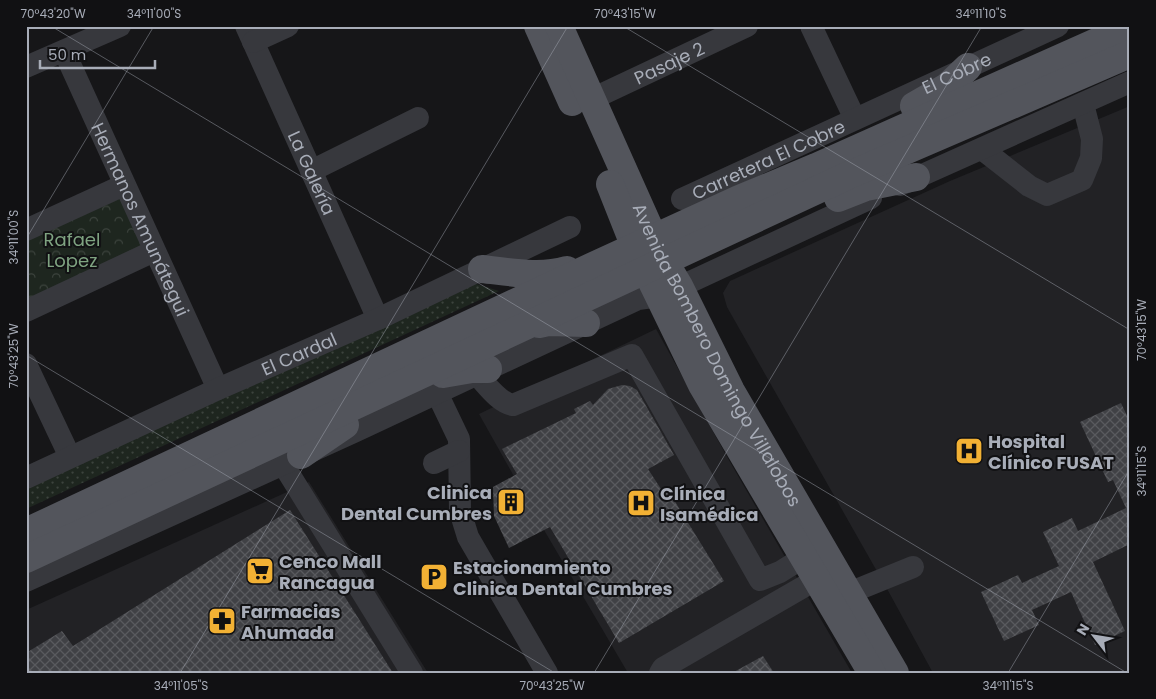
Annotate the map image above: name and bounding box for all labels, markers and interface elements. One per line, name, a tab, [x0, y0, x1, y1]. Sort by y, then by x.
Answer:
text: 70°43'20"W	[20, 5, 86, 22]
text: 34°11'00"S	[127, 5, 181, 22]
text: 70°43'15"W	[594, 5, 656, 22]
text: 34°11'10"S	[955, 5, 1007, 22]
street label: Pasaje 2	[630, 35, 708, 90]
scale bar	[40, 38, 155, 70]
text: 50 m	[48, 44, 86, 65]
street label: El Cobre	[918, 46, 995, 100]
street label: Carretera El Cobre	[688, 113, 849, 205]
street label: Hermanos Amunátegui	[86, 119, 196, 320]
street label: La Galería	[282, 127, 342, 219]
street label: Avenida Bombero Domingo Villalobos	[627, 199, 808, 511]
text: 34°11'00"S	[5, 210, 22, 264]
park label: Rafael Lopez	[44, 227, 100, 273]
text: 70°43'15"W	[1133, 299, 1150, 361]
text: 70°43'25"W	[5, 323, 22, 389]
street label: El Cardal	[257, 326, 341, 381]
place label: Hospital Clínico FUSAT	[988, 429, 1114, 475]
hospital icon: Hospital Clínico FUSAT	[954, 436, 984, 466]
text: 34°11'15"S	[1133, 445, 1150, 497]
place label: Clinica Dental Cumbres	[341, 480, 492, 526]
place label: Clínica Isamédica	[660, 481, 758, 527]
building icon: Clinica Dental Cumbres	[496, 487, 526, 517]
hospital icon: Clínica Isamédica	[626, 488, 656, 518]
place label: Cenco Mall Rancagua	[279, 549, 381, 595]
place label: Estacionamiento Clinica Dental Cumbres	[453, 555, 673, 601]
supermarket icon: Cenco Mall Rancagua	[245, 556, 275, 586]
parking icon: Estacionamiento Clinica Dental Cumbres	[419, 562, 449, 592]
place label: Farmacias Ahumada	[241, 599, 341, 645]
pharmacy icon: Farmacias Ahumada	[207, 606, 237, 636]
north arrow	[1068, 612, 1118, 662]
text: N	[1072, 620, 1094, 639]
text: 34°11'05"S	[154, 677, 208, 694]
text: 70°43'25"W	[519, 677, 585, 694]
text: 34°11'15"S	[982, 677, 1034, 694]

